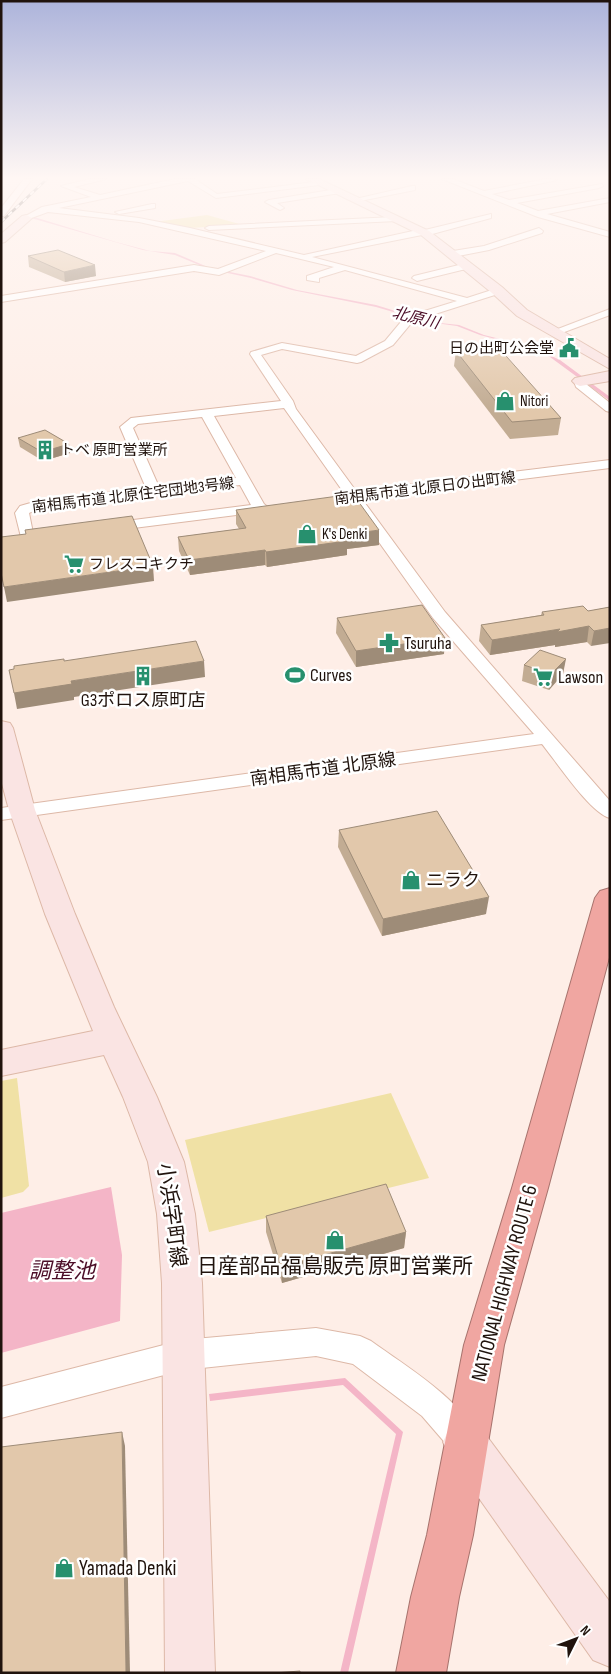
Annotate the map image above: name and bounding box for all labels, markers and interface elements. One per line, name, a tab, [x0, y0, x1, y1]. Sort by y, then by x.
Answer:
water label: 北原川	[390, 303, 443, 334]
public building icon: 日の出町公会堂	[558, 337, 580, 359]
place label: 日の出町公会堂	[449, 339, 554, 358]
shop icon: Nitori	[494, 390, 516, 412]
place label: Nitori	[520, 392, 548, 411]
building icon: トベ 原町営業所	[34, 439, 56, 461]
place label: トベ 原町営業所	[60, 441, 167, 460]
street label: 南相馬市道 北原日の出町線	[333, 468, 517, 509]
street label: 南相馬市道 北原住宅団地3号線	[31, 474, 235, 517]
shop icon: K's Denki	[296, 523, 318, 545]
place label: K's Denki	[322, 525, 368, 544]
supermarket icon: フレスコキクチ	[63, 553, 85, 575]
place label: フレスコキクチ	[89, 555, 194, 574]
pharmacy icon: Tsuruha	[378, 632, 400, 654]
place label: Tsuruha	[404, 633, 452, 654]
sports icon: Curves	[284, 664, 306, 686]
building icon: G3ポロス原町店	[132, 665, 154, 687]
place label: Curves	[310, 665, 352, 686]
supermarket icon: Lawson	[532, 666, 554, 688]
place label: Lawson	[558, 667, 603, 688]
place label: G3ポロス原町店	[81, 690, 205, 711]
street label: 南相馬市道 北原線	[249, 749, 397, 790]
shop icon: ニラク	[400, 869, 422, 891]
place label: ニラク	[426, 870, 480, 891]
street label: 小浜字町線	[152, 1161, 191, 1269]
street label: NATIONAL HIGHWAY ROUTE 6	[466, 1182, 543, 1384]
shop icon: 日産部品福島販売 原町営業所	[324, 1229, 346, 1251]
place label: 日産部品福島販売 原町営業所	[197, 1254, 473, 1279]
water label: 調整池	[29, 1258, 97, 1285]
place label: Yamada Denki	[79, 1556, 176, 1581]
shop icon: Yamada Denki	[53, 1557, 75, 1579]
north arrow	[551, 1614, 601, 1664]
text: N	[576, 1622, 594, 1639]

